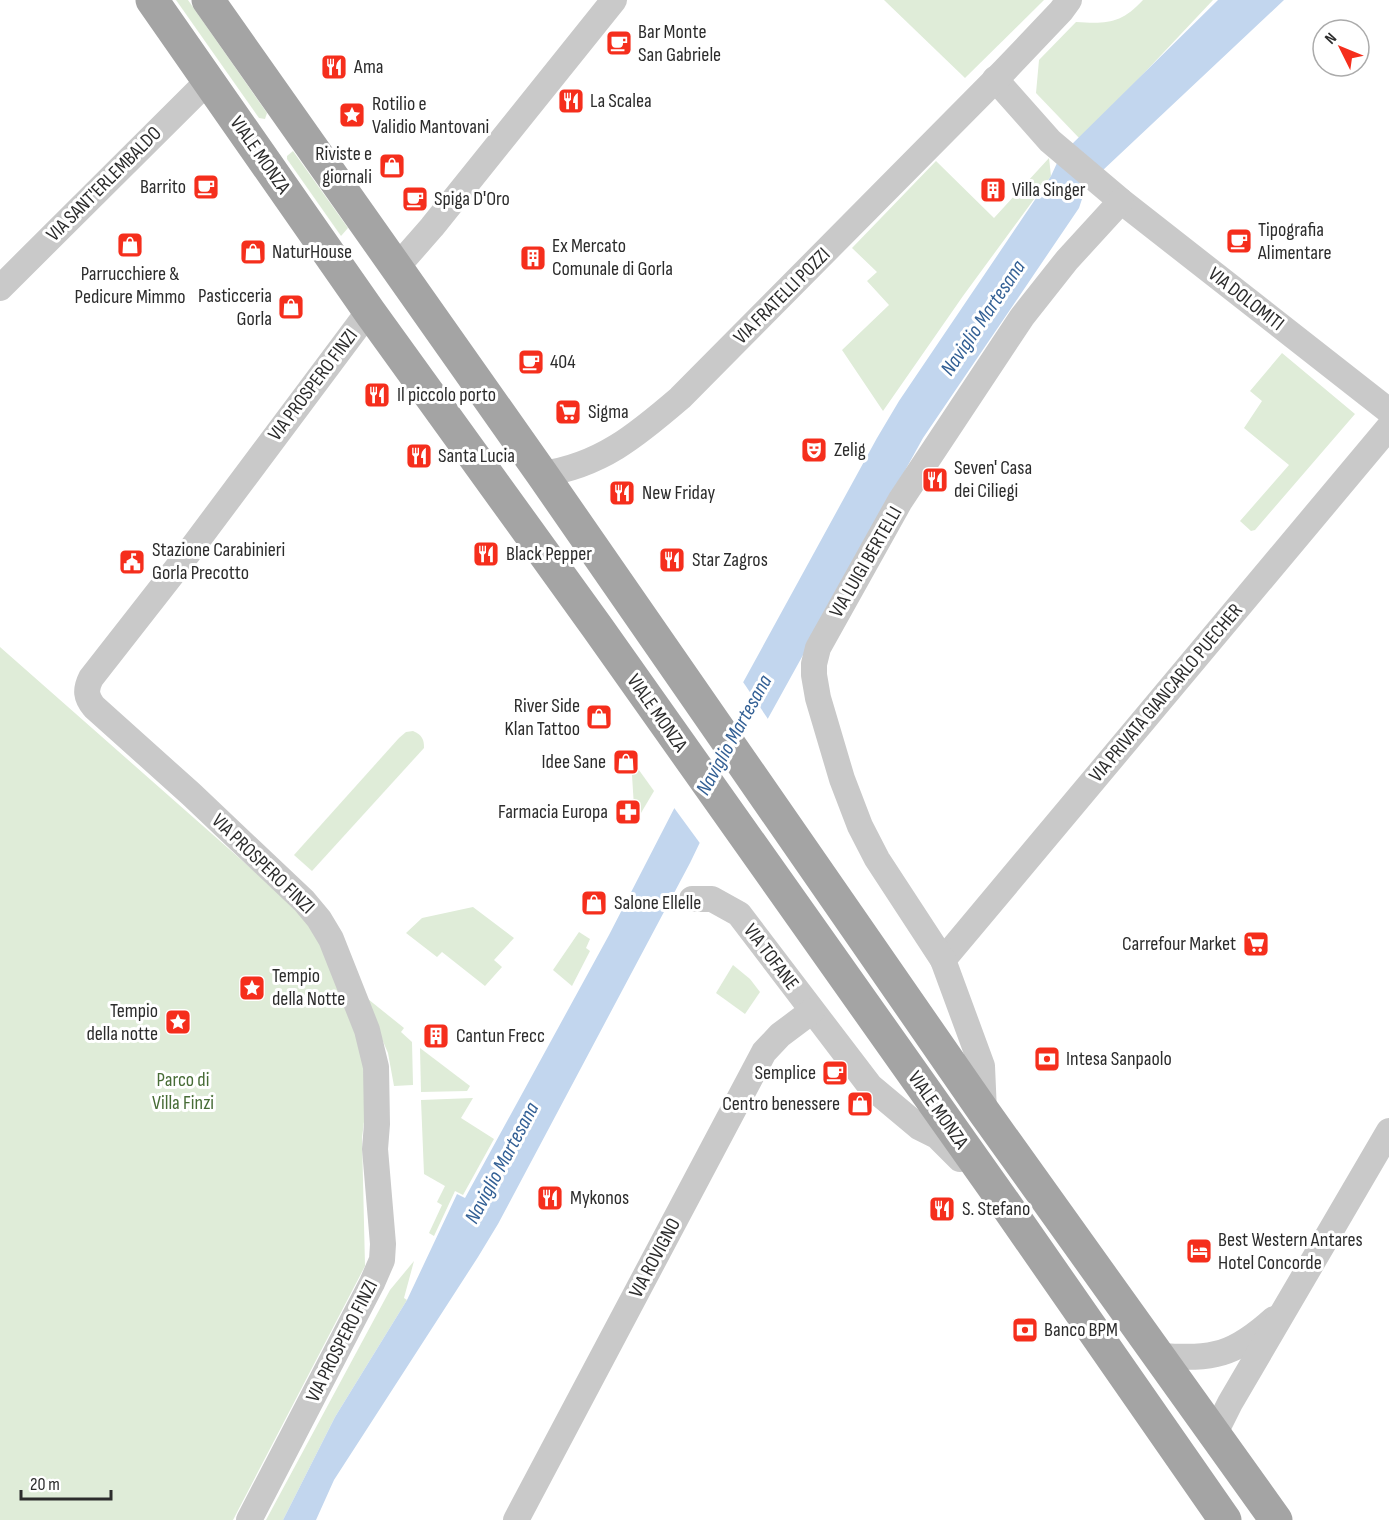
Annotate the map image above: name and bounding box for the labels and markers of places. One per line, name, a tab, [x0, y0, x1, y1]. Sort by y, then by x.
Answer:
place label: Bar Monte San Gabriele	[638, 20, 721, 67]
cafe icon: Bar Monte San Gabriele	[604, 28, 634, 58]
restaurant icon: Ama	[319, 52, 349, 82]
place label: Ama	[353, 55, 383, 79]
restaurant icon: La Scalea	[556, 86, 586, 116]
place label: La Scalea	[590, 89, 652, 113]
place label: Rotilio e Validio Mantovani	[372, 92, 489, 139]
place icon: Rotilio e Validio Mantovani	[337, 100, 367, 130]
place label: Riviste e giornali	[315, 142, 372, 189]
shop icon: Riviste e giornali	[377, 151, 407, 181]
cafe icon: Barrito	[191, 172, 221, 202]
place label: Barrito	[140, 175, 186, 199]
building icon: Villa Singer	[978, 175, 1008, 205]
place label: Villa Singer	[1012, 178, 1086, 202]
cafe icon: Spiga D'Oro	[400, 184, 430, 214]
place label: Spiga D'Oro	[434, 187, 510, 211]
place label: Tipografia Alimentare	[1257, 218, 1331, 265]
cafe icon: Tipografia Alimentare	[1224, 226, 1254, 256]
shop icon: Parrucchiere & Pedicure Mimmo	[115, 230, 145, 260]
place label: Ex Mercato Comunale di Gorla	[552, 234, 673, 281]
shop icon: NaturHouse	[238, 237, 268, 267]
place label: NaturHouse	[272, 240, 352, 264]
building icon: Ex Mercato Comunale di Gorla	[518, 243, 548, 273]
place label: Parrucchiere & Pedicure Mimmo	[74, 262, 186, 309]
place label: Pasticceria Gorla	[198, 284, 272, 331]
shop icon: Pasticceria Gorla	[276, 292, 306, 322]
cafe icon: 404	[516, 347, 546, 377]
place label: 404	[550, 350, 576, 374]
restaurant icon: Il piccolo porto	[362, 380, 392, 410]
place label: Il piccolo porto	[397, 383, 496, 407]
supermarket icon: Sigma	[553, 397, 583, 427]
place label: Sigma	[588, 400, 629, 424]
theatre icon: Zelig	[799, 435, 829, 465]
place label: Zelig	[834, 438, 866, 462]
restaurant icon: Santa Lucia	[404, 441, 434, 471]
place label: Santa Lucia	[438, 444, 515, 468]
place label: Seven' Casa dei Ciliegi	[954, 456, 1032, 503]
restaurant icon: Seven' Casa dei Ciliegi	[920, 465, 950, 495]
restaurant icon: New Friday	[607, 478, 637, 508]
place label: New Friday	[642, 481, 715, 505]
place label: Stazione Carabinieri Gorla Precotto	[152, 538, 285, 585]
restaurant icon: Black Pepper	[471, 539, 501, 569]
place label: Black Pepper	[506, 542, 592, 566]
restaurant icon: Star Zagros	[657, 545, 687, 575]
public building icon: Stazione Carabinieri Gorla Precotto	[117, 547, 147, 577]
place label: Star Zagros	[692, 548, 768, 572]
place label: River Side Klan Tattoo	[505, 694, 580, 741]
shop icon: River Side Klan Tattoo	[584, 702, 614, 732]
shop icon: Idee Sane	[611, 747, 641, 777]
place label: Idee Sane	[542, 750, 606, 774]
pharmacy icon: Farmacia Europa	[613, 797, 643, 827]
place label: Farmacia Europa	[498, 800, 608, 824]
shop icon: Salone Ellelle	[579, 888, 609, 918]
place label: Salone Ellelle	[614, 891, 701, 915]
supermarket icon: Carrefour Market	[1241, 929, 1271, 959]
place label: Carrefour Market	[1122, 932, 1236, 956]
place label: Tempio della Notte	[272, 964, 345, 1011]
place icon: Tempio della Notte	[237, 973, 267, 1003]
place label: Tempio della notte	[86, 999, 158, 1046]
place icon: Tempio della notte	[163, 1007, 193, 1037]
building icon: Cantun Frecc	[421, 1021, 451, 1051]
place label: Cantun Frecc	[456, 1024, 545, 1048]
bank icon: Intesa Sanpaolo	[1032, 1044, 1062, 1074]
place label: Intesa Sanpaolo	[1066, 1047, 1172, 1071]
cafe icon: Semplice	[820, 1058, 850, 1088]
place label: Semplice	[754, 1061, 816, 1085]
shop icon: Centro benessere	[845, 1089, 875, 1119]
place label: Centro benessere	[722, 1092, 840, 1116]
restaurant icon: Mykonos	[535, 1183, 565, 1213]
place label: Mykonos	[570, 1186, 629, 1210]
restaurant icon: S. Stefano	[927, 1194, 957, 1224]
place label: S. Stefano	[962, 1197, 1030, 1221]
place label: Best Western Antares Hotel Concorde	[1218, 1228, 1363, 1275]
hotel icon: Best Western Antares Hotel Concorde	[1184, 1236, 1214, 1266]
bank icon: Banco BPM	[1010, 1315, 1040, 1345]
place label: Banco BPM	[1044, 1318, 1118, 1342]

